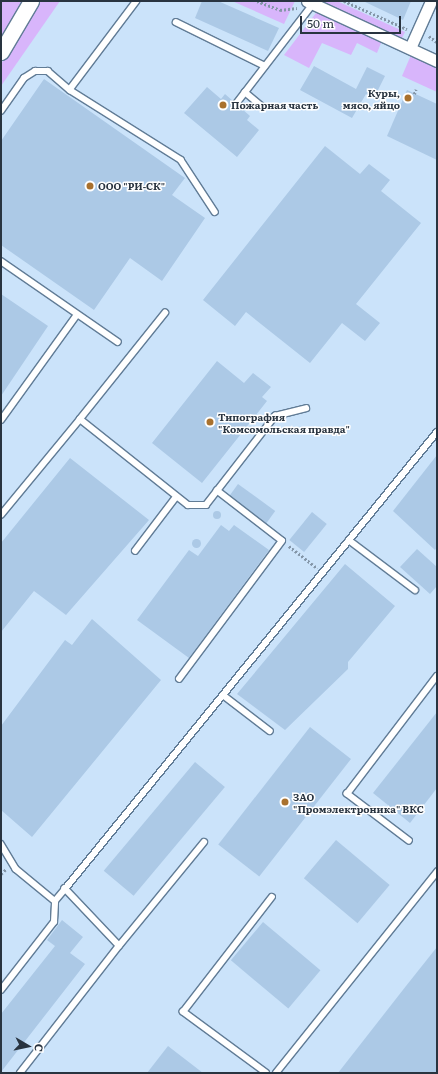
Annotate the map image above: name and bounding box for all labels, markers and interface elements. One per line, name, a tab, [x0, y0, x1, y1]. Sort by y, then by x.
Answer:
scale bar	[302, 8, 403, 34]
text: 50 m	[307, 14, 334, 32]
place label: Куры, мясо, яйцо	[343, 86, 400, 110]
marker: Куры, мясо, яйцо	[403, 93, 413, 103]
place label: Пожарная часть	[231, 99, 318, 111]
marker: Пожарная часть	[218, 100, 228, 110]
place label: ООО "РИ-СК"	[98, 180, 165, 192]
marker: ООО "РИ-СК"	[85, 181, 95, 191]
place label: Типография "Комсомольская правда"	[218, 410, 350, 434]
marker: Типография "Комсомольская правда"	[205, 417, 215, 427]
place label: ЗАО "Промэлектроника" ВКС	[293, 790, 424, 814]
marker: ЗАО "Промэлектроника" ВКС	[280, 797, 290, 807]
north arrow	[8, 1026, 48, 1066]
text: С	[31, 1043, 48, 1053]

